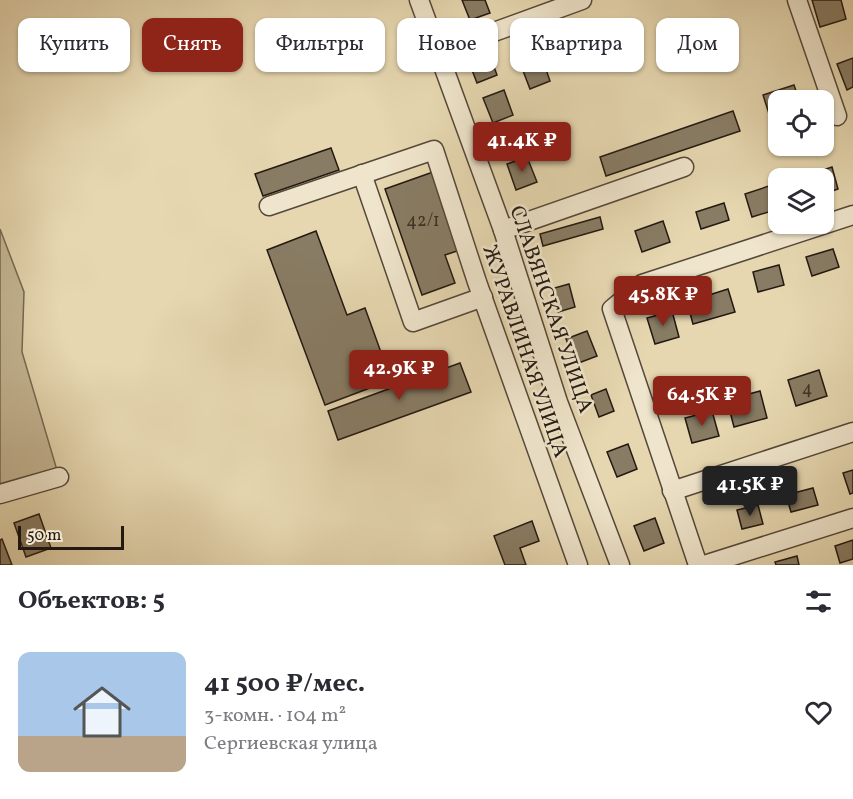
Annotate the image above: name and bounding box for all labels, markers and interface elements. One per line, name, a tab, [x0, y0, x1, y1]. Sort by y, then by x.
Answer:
chip: Купить	[18, 18, 130, 72]
chip: Снять	[142, 18, 243, 72]
chip: Фильтры	[255, 18, 385, 72]
chip: Новое	[397, 18, 498, 72]
chip: Квартира	[510, 18, 644, 72]
chip: Дом	[656, 18, 739, 72]
map controls	[768, 90, 834, 234]
button: locate	[768, 90, 834, 156]
pin: 41.4K ₽	[467, 122, 577, 173]
text: 41.4K ₽	[487, 127, 557, 155]
button: layers	[768, 168, 834, 234]
street label: СЛАВЯНСКАЯ УЛИЦА	[501, 202, 600, 417]
house number: 42/1	[406, 209, 440, 234]
street label: ЖУРАВЛИНАЯ УЛИЦА	[475, 241, 575, 462]
pin: 45.8K ₽	[608, 276, 718, 327]
text: 45.8K ₽	[628, 281, 698, 309]
pin: 42.9K ₽	[344, 350, 454, 401]
text: 42.9K ₽	[363, 355, 435, 383]
pin: 64.5K ₽	[647, 376, 757, 427]
house number: 4	[802, 377, 812, 402]
text: 64.5K ₽	[667, 381, 737, 409]
pin: 41.5K ₽	[695, 466, 805, 517]
text: 41.5K ₽	[716, 471, 784, 499]
scale bar	[18, 523, 124, 550]
text: 50 m	[27, 525, 61, 547]
text: Объектов: 5	[18, 583, 165, 619]
icon: filters	[802, 585, 835, 618]
text: 41 500 ₽/мес.	[204, 666, 365, 702]
icon: home	[66, 676, 138, 748]
icon: heart	[802, 696, 835, 729]
text: 3-комн. · 104 m²	[204, 702, 346, 730]
text: Сергиевская улица	[204, 730, 378, 758]

